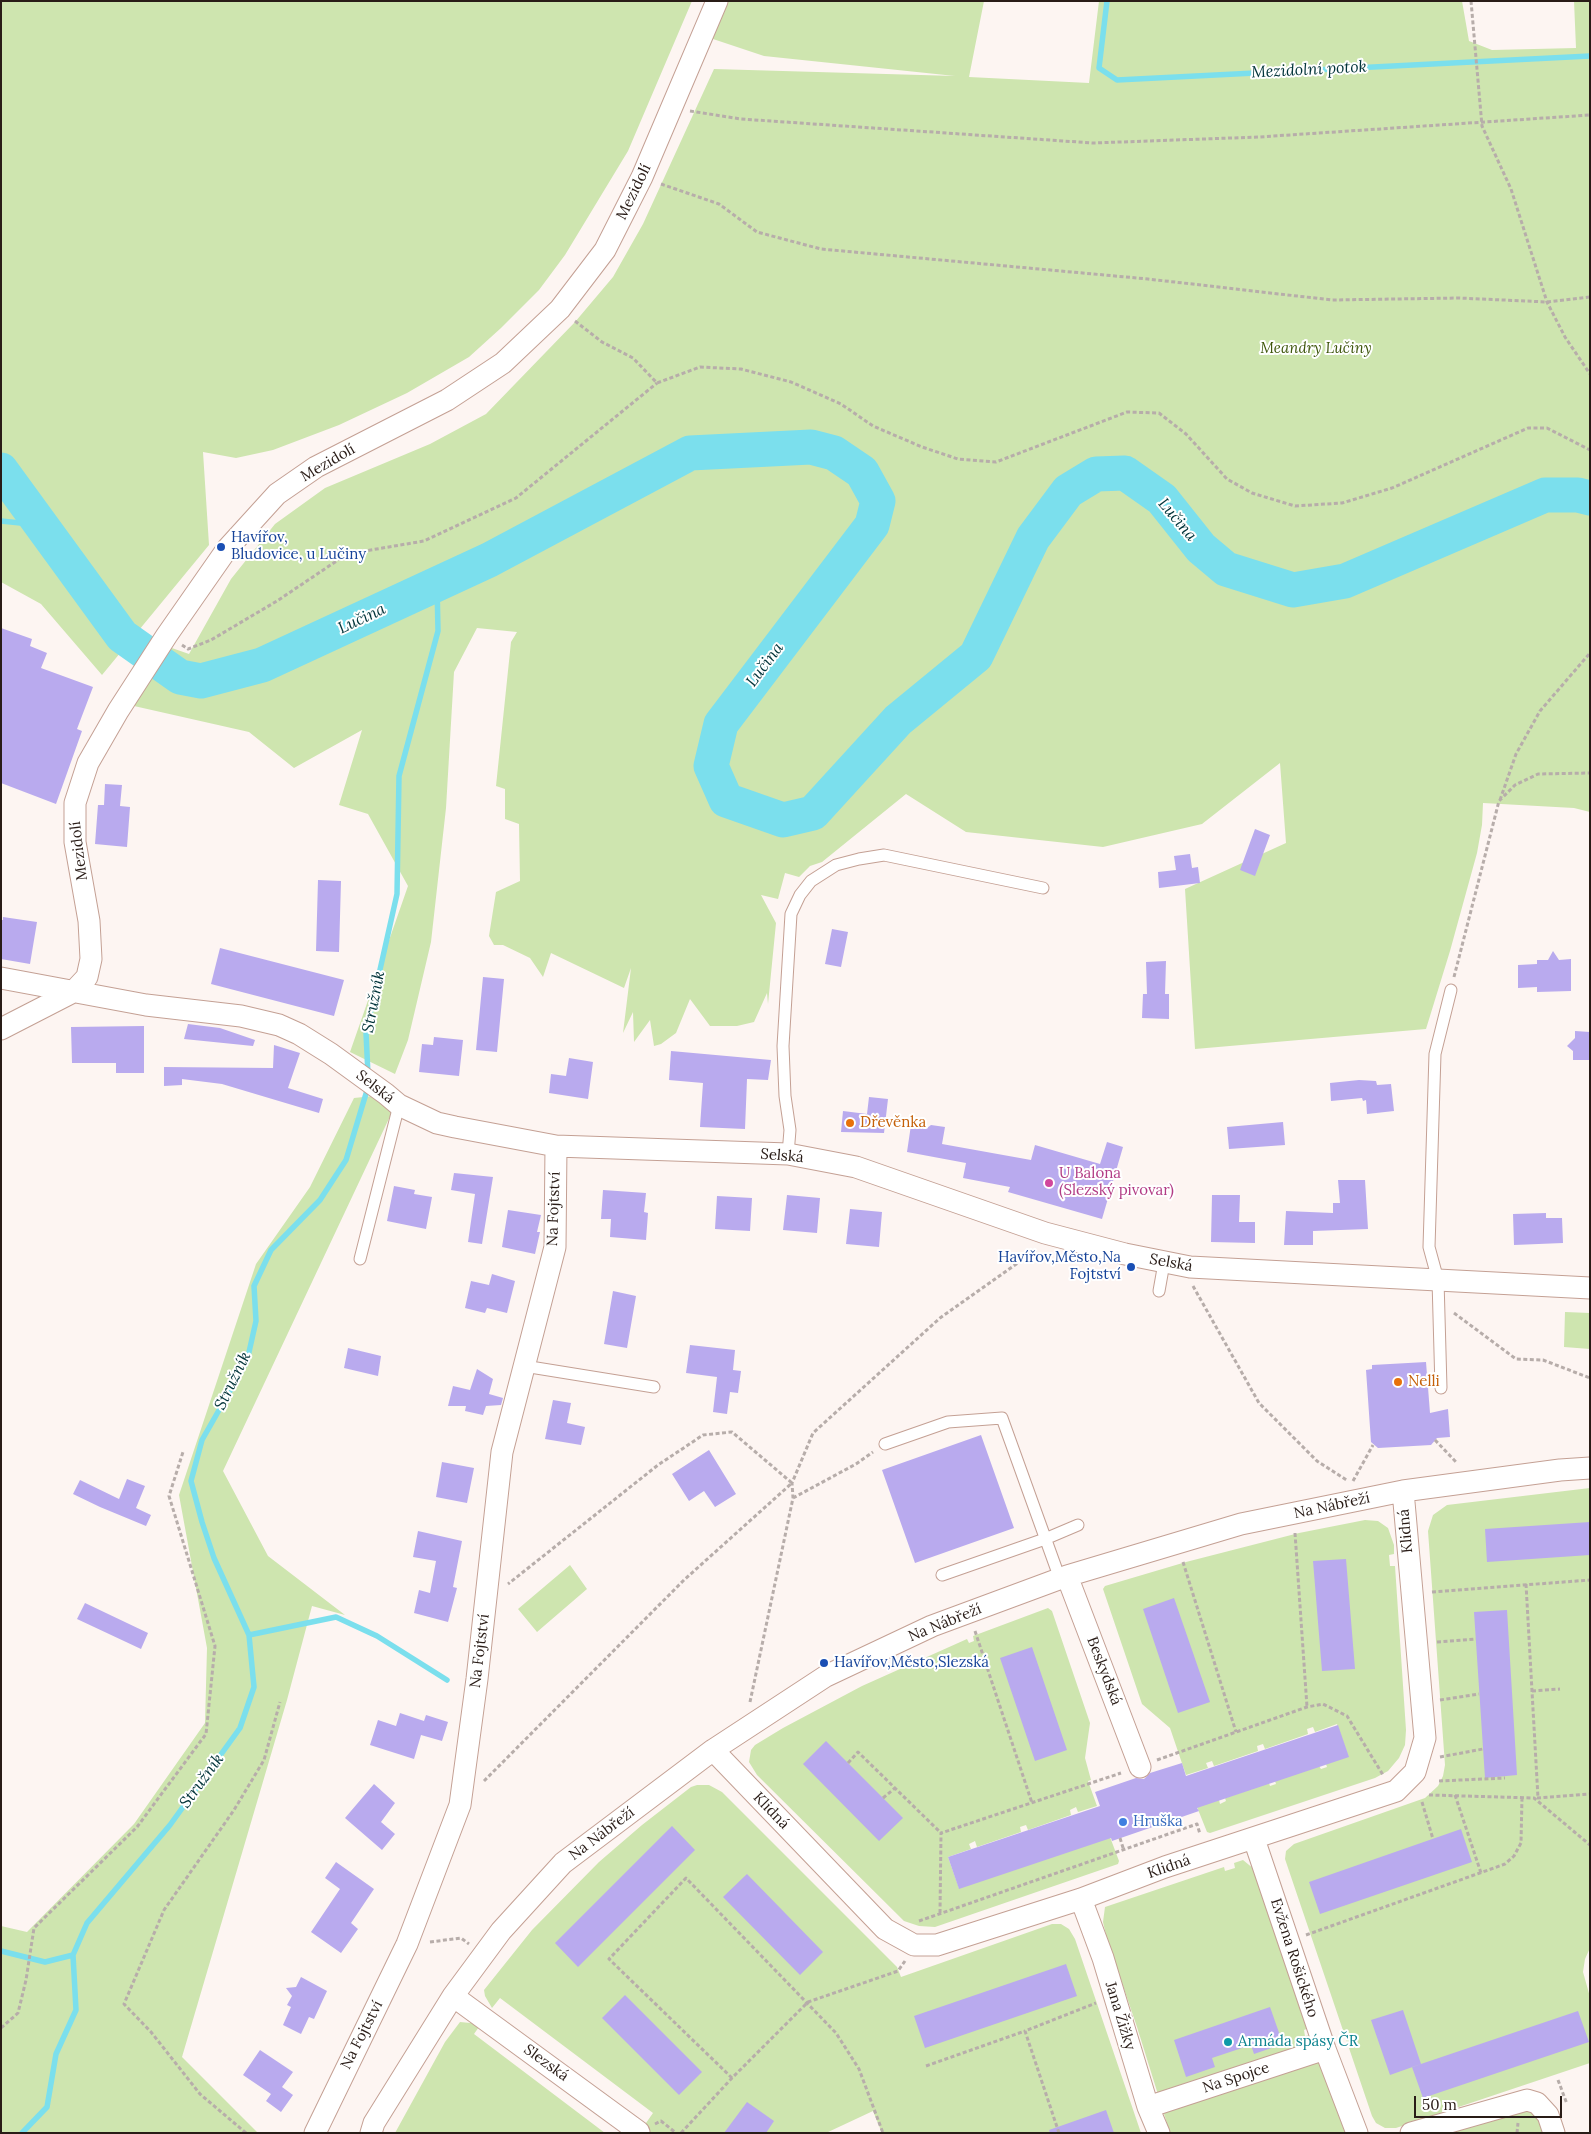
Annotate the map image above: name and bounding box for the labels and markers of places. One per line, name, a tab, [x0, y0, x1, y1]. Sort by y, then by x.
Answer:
place label: Havířov, Bludovice, u Lučiny	[231, 529, 366, 564]
marker: Havířov, Bludovice, u Lučiny	[215, 541, 227, 553]
place label: Dřevěnka	[860, 1114, 926, 1132]
marker: Dřevěnka	[844, 1117, 856, 1129]
place label: U Balona (Slezský pivovar)	[1059, 1165, 1174, 1200]
marker: U Balona (Slezský pivovar)	[1043, 1177, 1055, 1189]
place label: Havířov,Město,Na Fojtství	[998, 1249, 1121, 1284]
marker: Havířov,Město,Na Fojtství	[1125, 1261, 1137, 1273]
place label: Nelli	[1408, 1373, 1440, 1391]
marker: Nelli	[1392, 1376, 1404, 1388]
place label: Havířov,Město,Slezská	[834, 1654, 989, 1672]
marker: Havířov,Město,Slezská	[818, 1657, 830, 1669]
place label: Hruška	[1133, 1813, 1183, 1831]
marker: Hruška	[1117, 1816, 1129, 1828]
place label: Armáda spásy ČR	[1238, 2033, 1358, 2051]
marker: Armáda spásy ČR	[1222, 2036, 1234, 2048]

